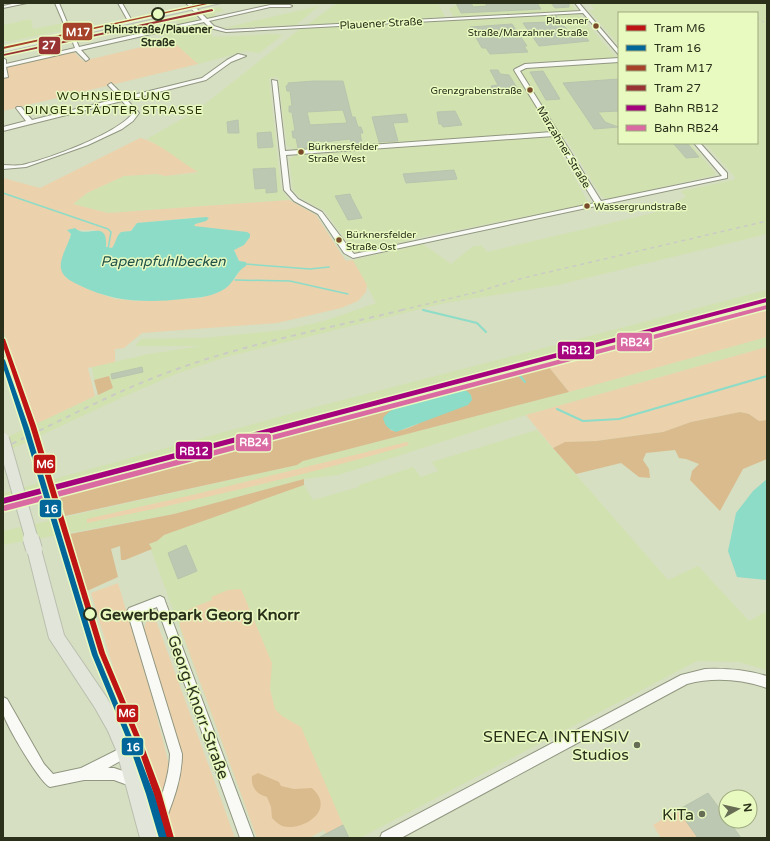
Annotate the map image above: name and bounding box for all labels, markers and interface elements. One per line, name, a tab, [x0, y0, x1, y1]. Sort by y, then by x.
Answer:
marker: Rhinstraße/Plauener Straße	[151, 7, 165, 21]
legend	[618, 12, 758, 144]
street label: Plauener Straße	[339, 15, 423, 32]
place label: Plauener Straße/Marzahner Straße	[468, 15, 588, 39]
marker: Plauener Straße/Marzahner Straße	[591, 21, 601, 31]
text: Tram M6	[654, 21, 705, 35]
line badge: M17	[62, 22, 93, 41]
place label: Rhinstraße/Plauener Straße	[104, 23, 213, 49]
text: M17	[66, 26, 90, 39]
line badge: 27	[38, 36, 61, 55]
text: 27	[42, 39, 56, 52]
text: Tram 16	[654, 41, 701, 55]
text: Tram M17	[654, 61, 713, 75]
text: Tram 27	[654, 81, 701, 95]
place label: Grenzgrabenstraße	[430, 85, 522, 97]
marker: Grenzgrabenstraße	[525, 85, 535, 95]
district label: WOHNSIEDLUNG DINGELSTÄDTER STRASSE	[25, 89, 203, 117]
text: Bahn RB12	[654, 101, 719, 115]
street label: Marzahner Straße	[534, 104, 593, 191]
text: Bahn RB24	[654, 121, 719, 135]
place label: Bürknersfelder Straße West	[308, 141, 378, 165]
marker: Bürknersfelder Straße West	[296, 147, 306, 157]
marker: Wassergrundstraße	[582, 201, 592, 211]
place label: Wassergrundstraße	[594, 201, 687, 213]
place label: Bürknersfelder Straße Ost	[346, 229, 416, 253]
marker: Bürknersfelder Straße Ost	[334, 235, 344, 245]
water label: Papenpfuhlbecken	[100, 253, 226, 270]
line badge: RB24	[616, 332, 653, 352]
text: RB24	[620, 336, 650, 349]
line badge: RB12	[557, 341, 595, 360]
text: RB12	[561, 344, 591, 357]
line badge: RB24	[235, 433, 272, 452]
text: RB24	[239, 436, 269, 449]
line badge: RB12	[175, 441, 213, 460]
text: RB12	[179, 445, 209, 458]
line badge: M6	[33, 454, 56, 474]
text: M6	[36, 458, 54, 471]
line badge: 16	[39, 499, 62, 518]
text: 16	[44, 503, 58, 516]
place label: Gewerbepark Georg Knorr	[100, 605, 300, 625]
marker: Gewerbepark Georg Knorr	[83, 607, 97, 621]
street label: Georg-Knorr-Straße	[163, 633, 233, 782]
line badge: M6	[116, 704, 139, 723]
text: M6	[118, 707, 136, 720]
place label: SENECA INTENSIV Studios	[483, 727, 629, 765]
line badge: 16	[121, 737, 144, 756]
marker: SENECA INTENSIV Studios	[632, 740, 642, 750]
text: 16	[126, 741, 140, 754]
north arrow	[718, 789, 758, 829]
text: N	[740, 802, 754, 813]
place label: KiTa	[662, 805, 694, 825]
marker: KiTa	[697, 809, 707, 819]

